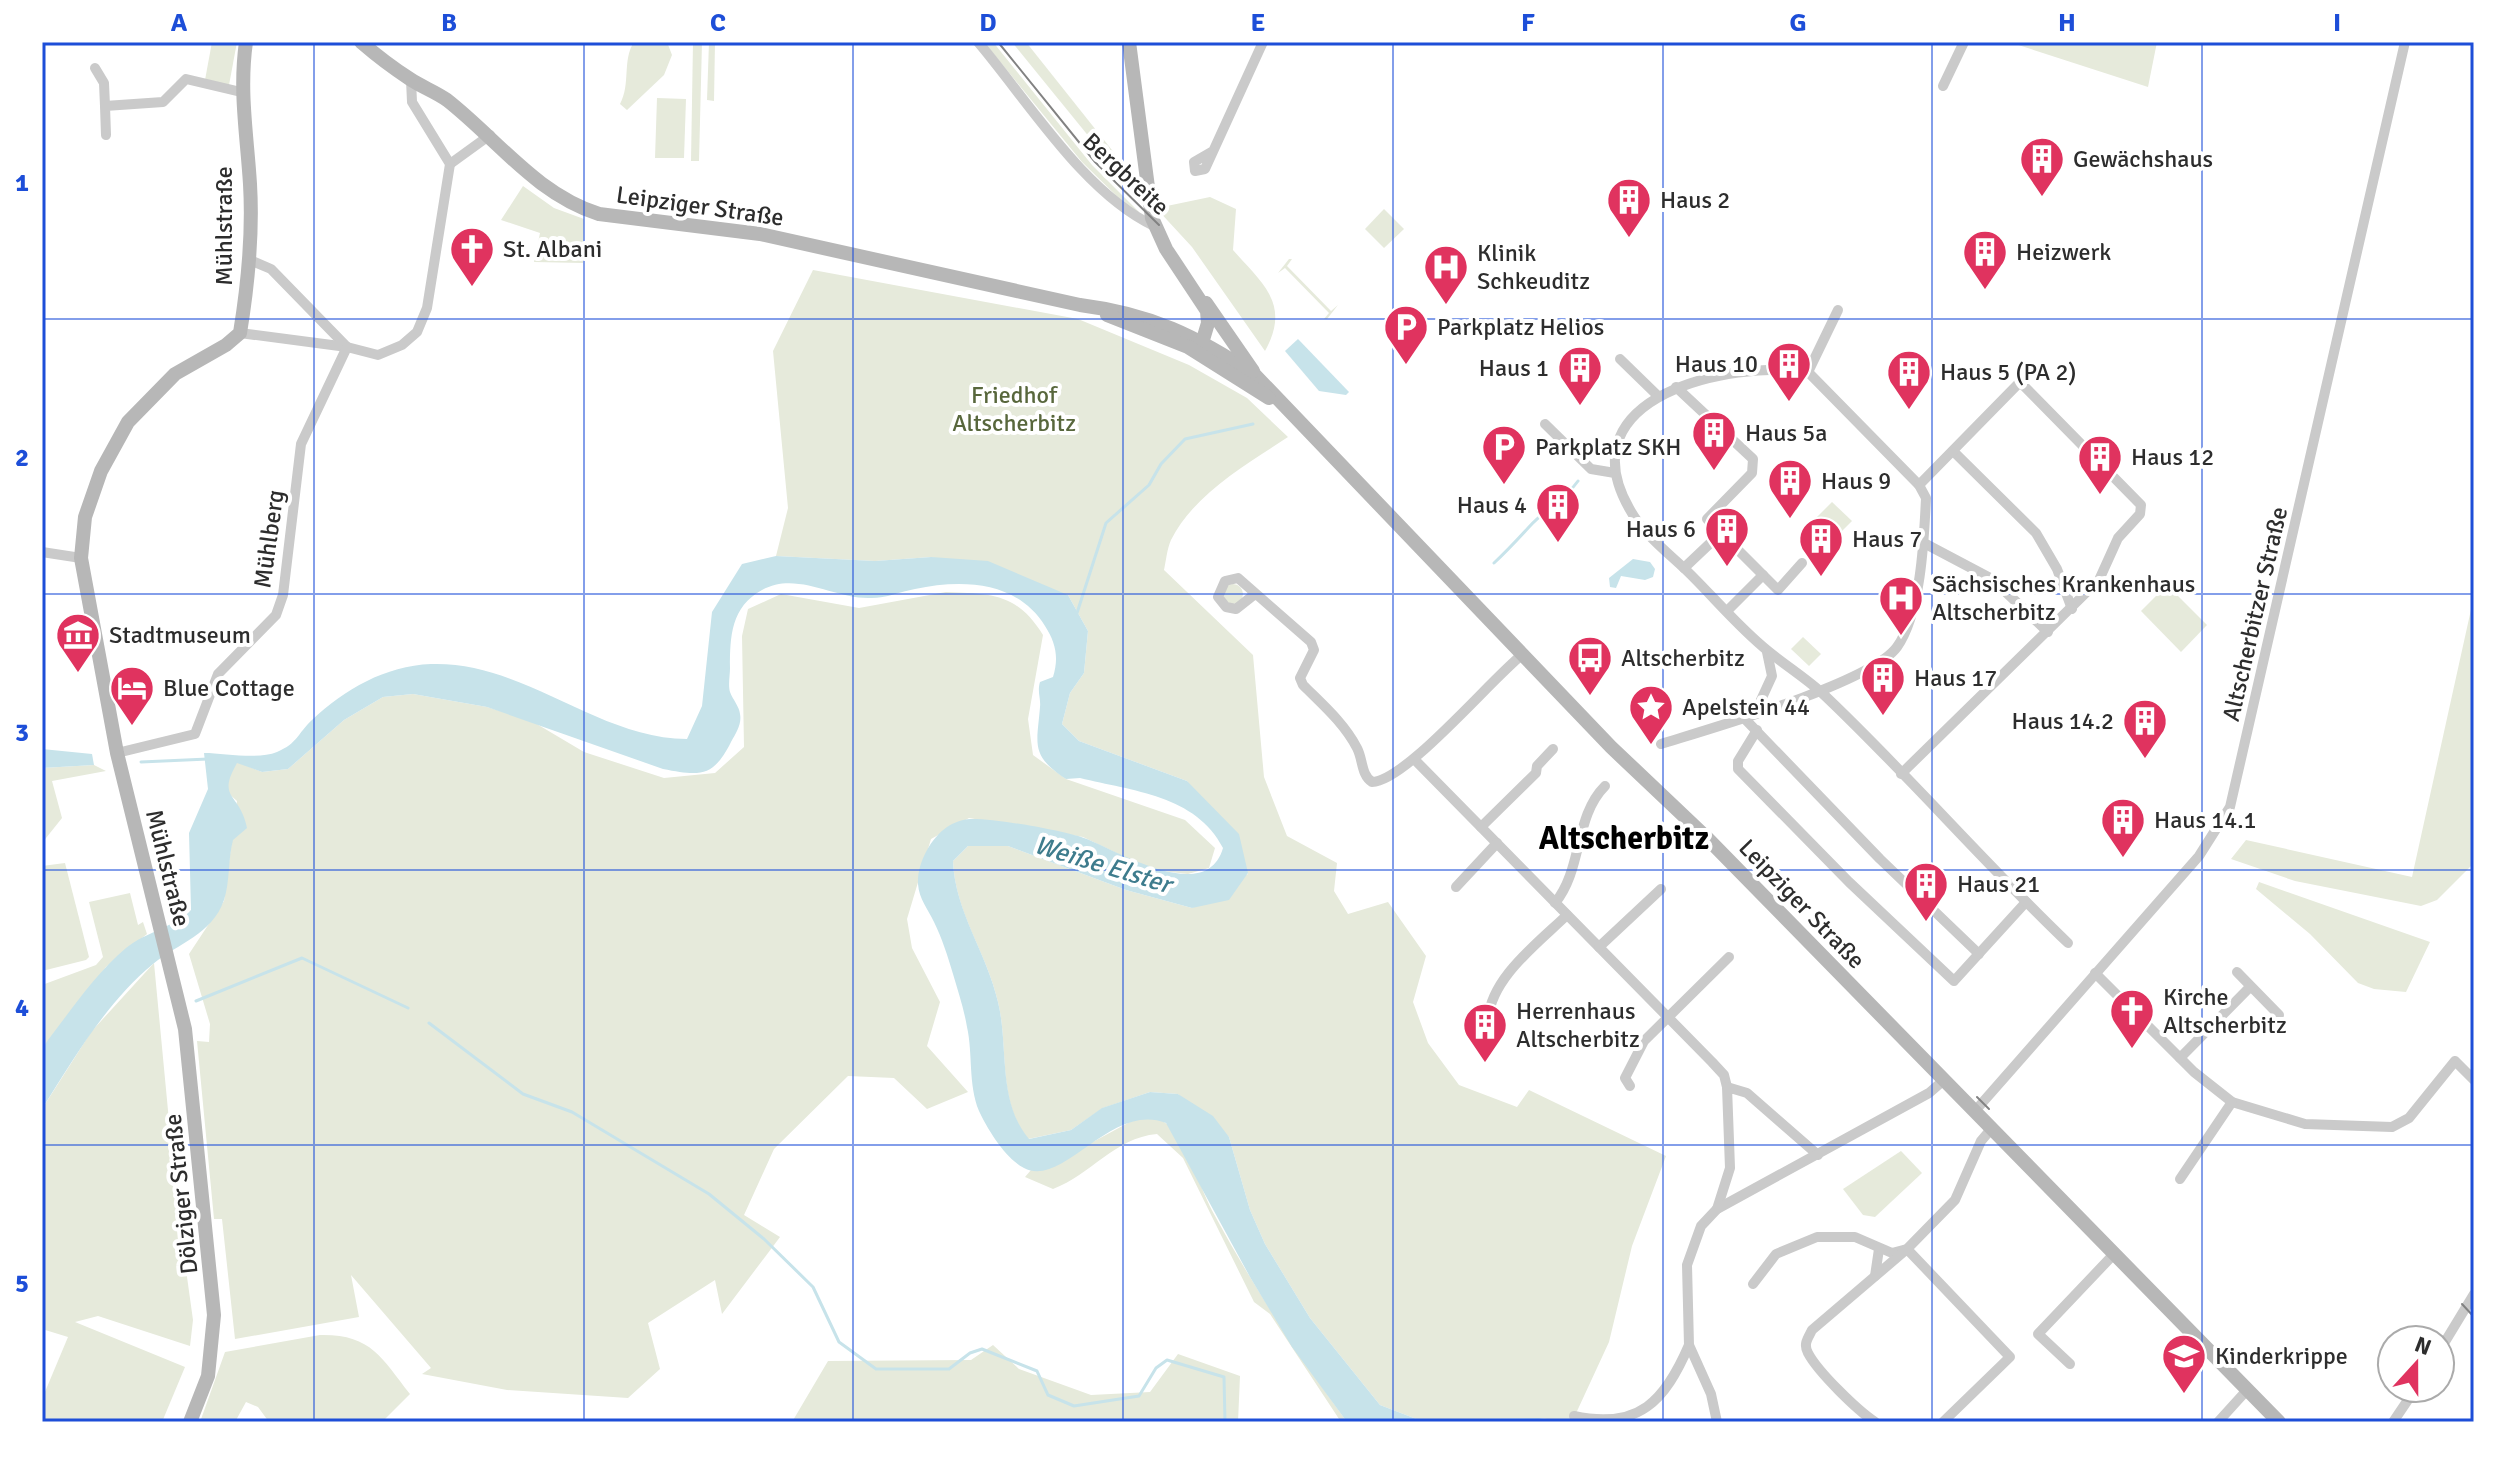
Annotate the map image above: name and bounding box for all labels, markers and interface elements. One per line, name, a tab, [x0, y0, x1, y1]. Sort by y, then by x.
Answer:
text: A	[171, 7, 188, 39]
text: B	[441, 7, 457, 39]
text: C	[710, 7, 726, 39]
text: D	[979, 7, 997, 39]
text: E	[1251, 7, 1265, 39]
text: F	[1521, 7, 1535, 39]
text: G	[1789, 7, 1807, 39]
text: H	[2058, 7, 2076, 39]
text: I	[2333, 7, 2341, 39]
street label: Bergbreite	[1076, 126, 1176, 222]
building icon: Gewächshaus	[2018, 135, 2066, 198]
place label: Gewächshaus	[2073, 144, 2213, 174]
street label: Mühlstraße	[209, 166, 239, 286]
text: 1	[15, 167, 29, 199]
building icon: Haus 2	[1605, 176, 1653, 239]
street label: Leipziger Straße	[614, 179, 786, 233]
place label: Haus 2	[1660, 185, 1730, 215]
church icon: St. Albani	[448, 225, 496, 288]
building icon: Heizwerk	[1961, 228, 2009, 291]
place label: St. Albani	[503, 234, 602, 264]
place label: Heizwerk	[2016, 237, 2111, 267]
place label: Klinik Schkeuditz	[1477, 238, 1590, 296]
hospital icon: Klinik Schkeuditz	[1422, 243, 1470, 306]
parking icon: Parkplatz Helios	[1382, 303, 1430, 366]
place label: Parkplatz Helios	[1437, 312, 1604, 342]
building icon: Haus 10	[1765, 340, 1813, 403]
building icon: Haus 1	[1556, 344, 1604, 407]
building icon: Haus 5 (PA 2)	[1885, 348, 1933, 411]
place label: Haus 10	[1675, 349, 1758, 379]
place label: Haus 1	[1479, 353, 1549, 383]
place label: Haus 5 (PA 2)	[1940, 357, 2076, 387]
park label: Friedhof Altscherbitz	[952, 380, 1076, 438]
building icon: Haus 5a	[1690, 409, 1738, 472]
place label: Haus 5a	[1745, 418, 1827, 448]
parking icon: Parkplatz SKH	[1480, 423, 1528, 486]
place label: Parkplatz SKH	[1535, 432, 1681, 462]
building icon: Haus 12	[2076, 433, 2124, 496]
text: 2	[15, 442, 29, 474]
place label: Haus 12	[2131, 442, 2214, 472]
building icon: Haus 9	[1766, 457, 1814, 520]
place label: Haus 9	[1821, 466, 1891, 496]
building icon: Haus 4	[1534, 481, 1582, 544]
street label: Mühlberg	[247, 488, 291, 590]
place label: Haus 4	[1457, 490, 1527, 520]
street label: Altscherbitzer Straße	[2216, 504, 2294, 724]
building icon: Haus 6	[1703, 505, 1751, 568]
place label: Haus 6	[1626, 514, 1696, 544]
building icon: Haus 7	[1797, 515, 1845, 578]
place label: Haus 7	[1852, 524, 1922, 554]
place label: Sächsisches Krankenhaus Altscherbitz	[1932, 569, 2195, 627]
hospital icon: Sächsisches Krankenhaus Altscherbitz	[1877, 574, 1925, 637]
museum icon: Stadtmuseum	[54, 611, 102, 674]
place label: Stadtmuseum	[109, 620, 251, 650]
bus stop icon: Altscherbitz	[1566, 634, 1614, 697]
place label: Altscherbitz	[1621, 643, 1745, 673]
building icon: Haus 17	[1859, 654, 1907, 717]
place label: Haus 17	[1914, 663, 1997, 693]
hotel icon: Blue Cottage	[108, 664, 156, 727]
place label: Blue Cottage	[163, 673, 295, 703]
place icon: Apelstein 44	[1627, 683, 1675, 746]
place label: Apelstein 44	[1682, 692, 1810, 722]
building icon: Haus 14.2	[2121, 697, 2169, 760]
place label: Haus 14.2	[2012, 706, 2114, 736]
text: 3	[15, 717, 29, 749]
building icon: Haus 14.1	[2099, 796, 2147, 859]
place label: Haus 14.1	[2154, 805, 2256, 835]
street label: Mühlstraße	[139, 806, 197, 930]
district label: Altscherbitz	[1539, 819, 1709, 858]
water label: Weiße Elster	[1031, 829, 1178, 902]
street label: Leipziger Straße	[1733, 833, 1871, 975]
building icon: Haus 21	[1902, 860, 1950, 923]
place label: Haus 21	[1957, 869, 2040, 899]
place label: Kirche Altscherbitz	[2163, 982, 2287, 1040]
church icon: Kirche Altscherbitz	[2108, 987, 2156, 1050]
text: 4	[15, 992, 29, 1024]
place label: Herrenhaus Altscherbitz	[1516, 996, 1640, 1054]
building icon: Herrenhaus Altscherbitz	[1461, 1001, 1509, 1064]
street label: Dölziger Straße	[158, 1112, 204, 1276]
text: 5	[15, 1268, 29, 1300]
north arrow	[2376, 1324, 2456, 1404]
text: N	[2411, 1330, 2435, 1361]
school or university icon: Kinderkrippe	[2160, 1332, 2208, 1395]
place label: Kinderkrippe	[2215, 1341, 2348, 1371]

